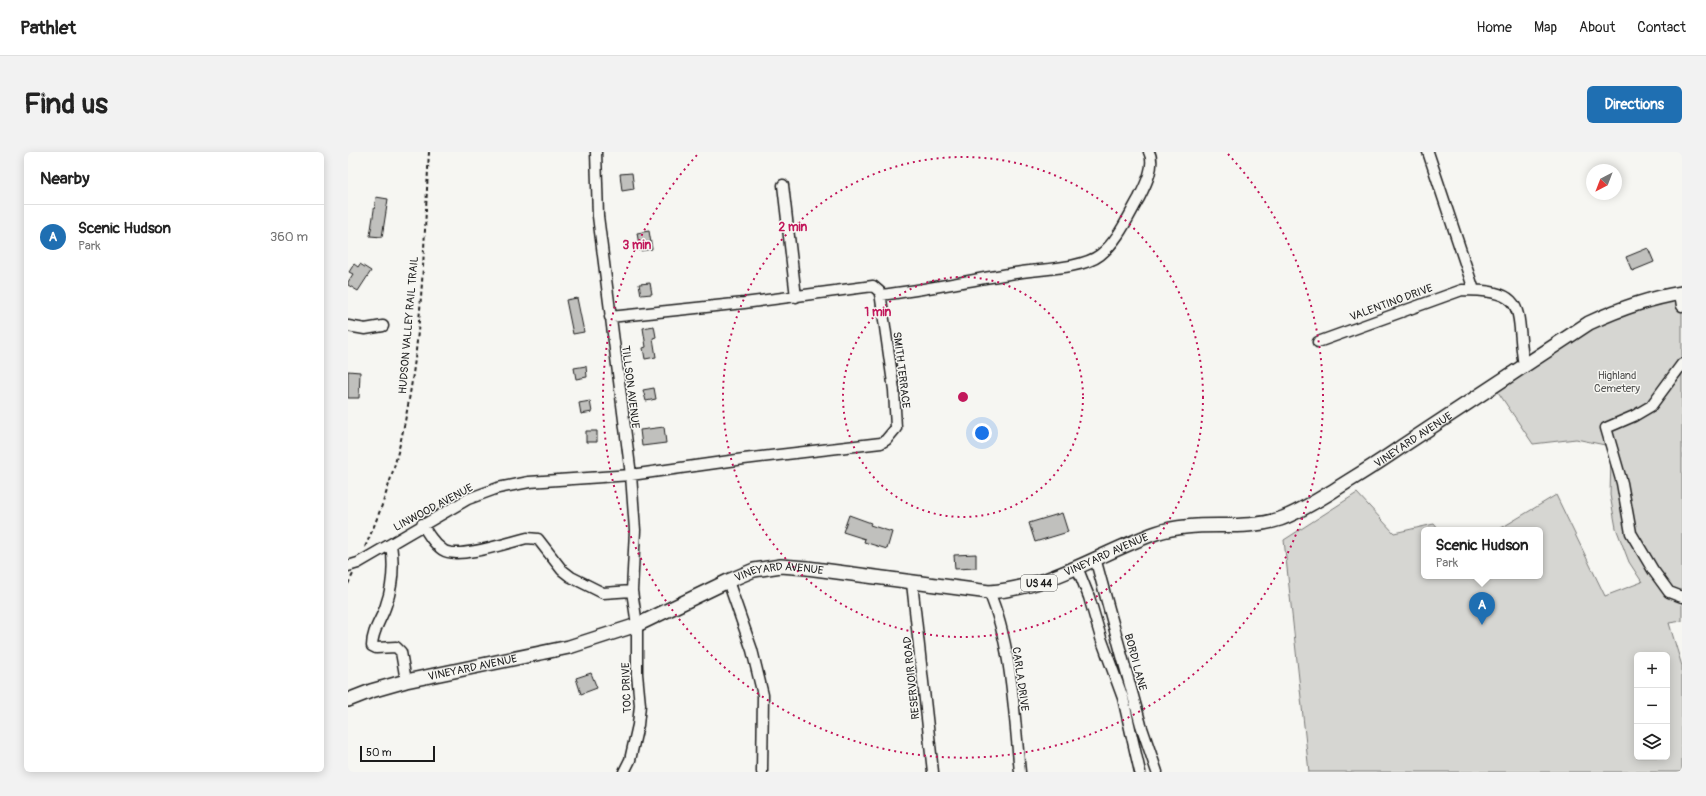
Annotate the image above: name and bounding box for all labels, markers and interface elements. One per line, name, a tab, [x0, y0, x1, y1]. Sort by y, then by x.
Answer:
text: Pathlet	[20, 16, 76, 40]
text: Home	[1477, 19, 1512, 36]
text: Map	[1534, 19, 1557, 36]
text: About	[1579, 19, 1615, 36]
text: Contact	[1637, 19, 1686, 36]
button: Directions	[1587, 86, 1682, 123]
text: Find us	[24, 87, 108, 122]
north arrow	[1586, 164, 1622, 200]
text: Nearby	[40, 168, 89, 189]
text: Scenic Hudson	[78, 219, 171, 238]
text: 2 min	[779, 220, 808, 235]
text: A	[49, 229, 57, 245]
text: 360 m	[270, 229, 308, 245]
text: Park	[78, 238, 101, 254]
text: 3 min	[623, 238, 652, 253]
street label: HUDSON VALLEY RAIL TRAIL	[396, 256, 421, 394]
street label: VALENTINO DRIVE	[1348, 281, 1435, 323]
text: 1 min	[865, 305, 892, 320]
street label: SMITH TERRACE	[890, 331, 913, 409]
street label: TILLSON AVENUE	[619, 345, 642, 430]
park label: Highland Cemetery	[1594, 369, 1640, 395]
centre of rings	[956, 390, 970, 404]
street label: VINEYARD AVENUE	[1372, 409, 1455, 470]
your location	[972, 423, 992, 443]
street label: LINWOOD AVENUE	[391, 481, 475, 534]
popup	[1421, 527, 1543, 579]
street label: VINEYARD AVENUE	[1062, 530, 1150, 579]
text: Scenic Hudson	[1436, 536, 1529, 555]
text: Park	[1436, 555, 1458, 571]
street label: VINEYARD AVENUE	[733, 560, 825, 585]
road number: US 44	[1021, 575, 1057, 591]
pin: A	[1469, 592, 1495, 625]
street label: BORDI LANE	[1122, 632, 1149, 692]
street label: RESERVOIR ROAD	[901, 636, 922, 720]
street label: CARLA DRIVE	[1010, 646, 1031, 712]
street label: VINEYARD AVENUE	[427, 652, 519, 683]
map controls	[1634, 652, 1670, 760]
button: +	[1634, 652, 1670, 688]
street label: TOC DRIVE	[619, 662, 634, 714]
button: −	[1634, 688, 1670, 724]
button: layers	[1634, 724, 1670, 760]
scale bar	[360, 744, 435, 763]
text: 50 m	[366, 746, 392, 759]

